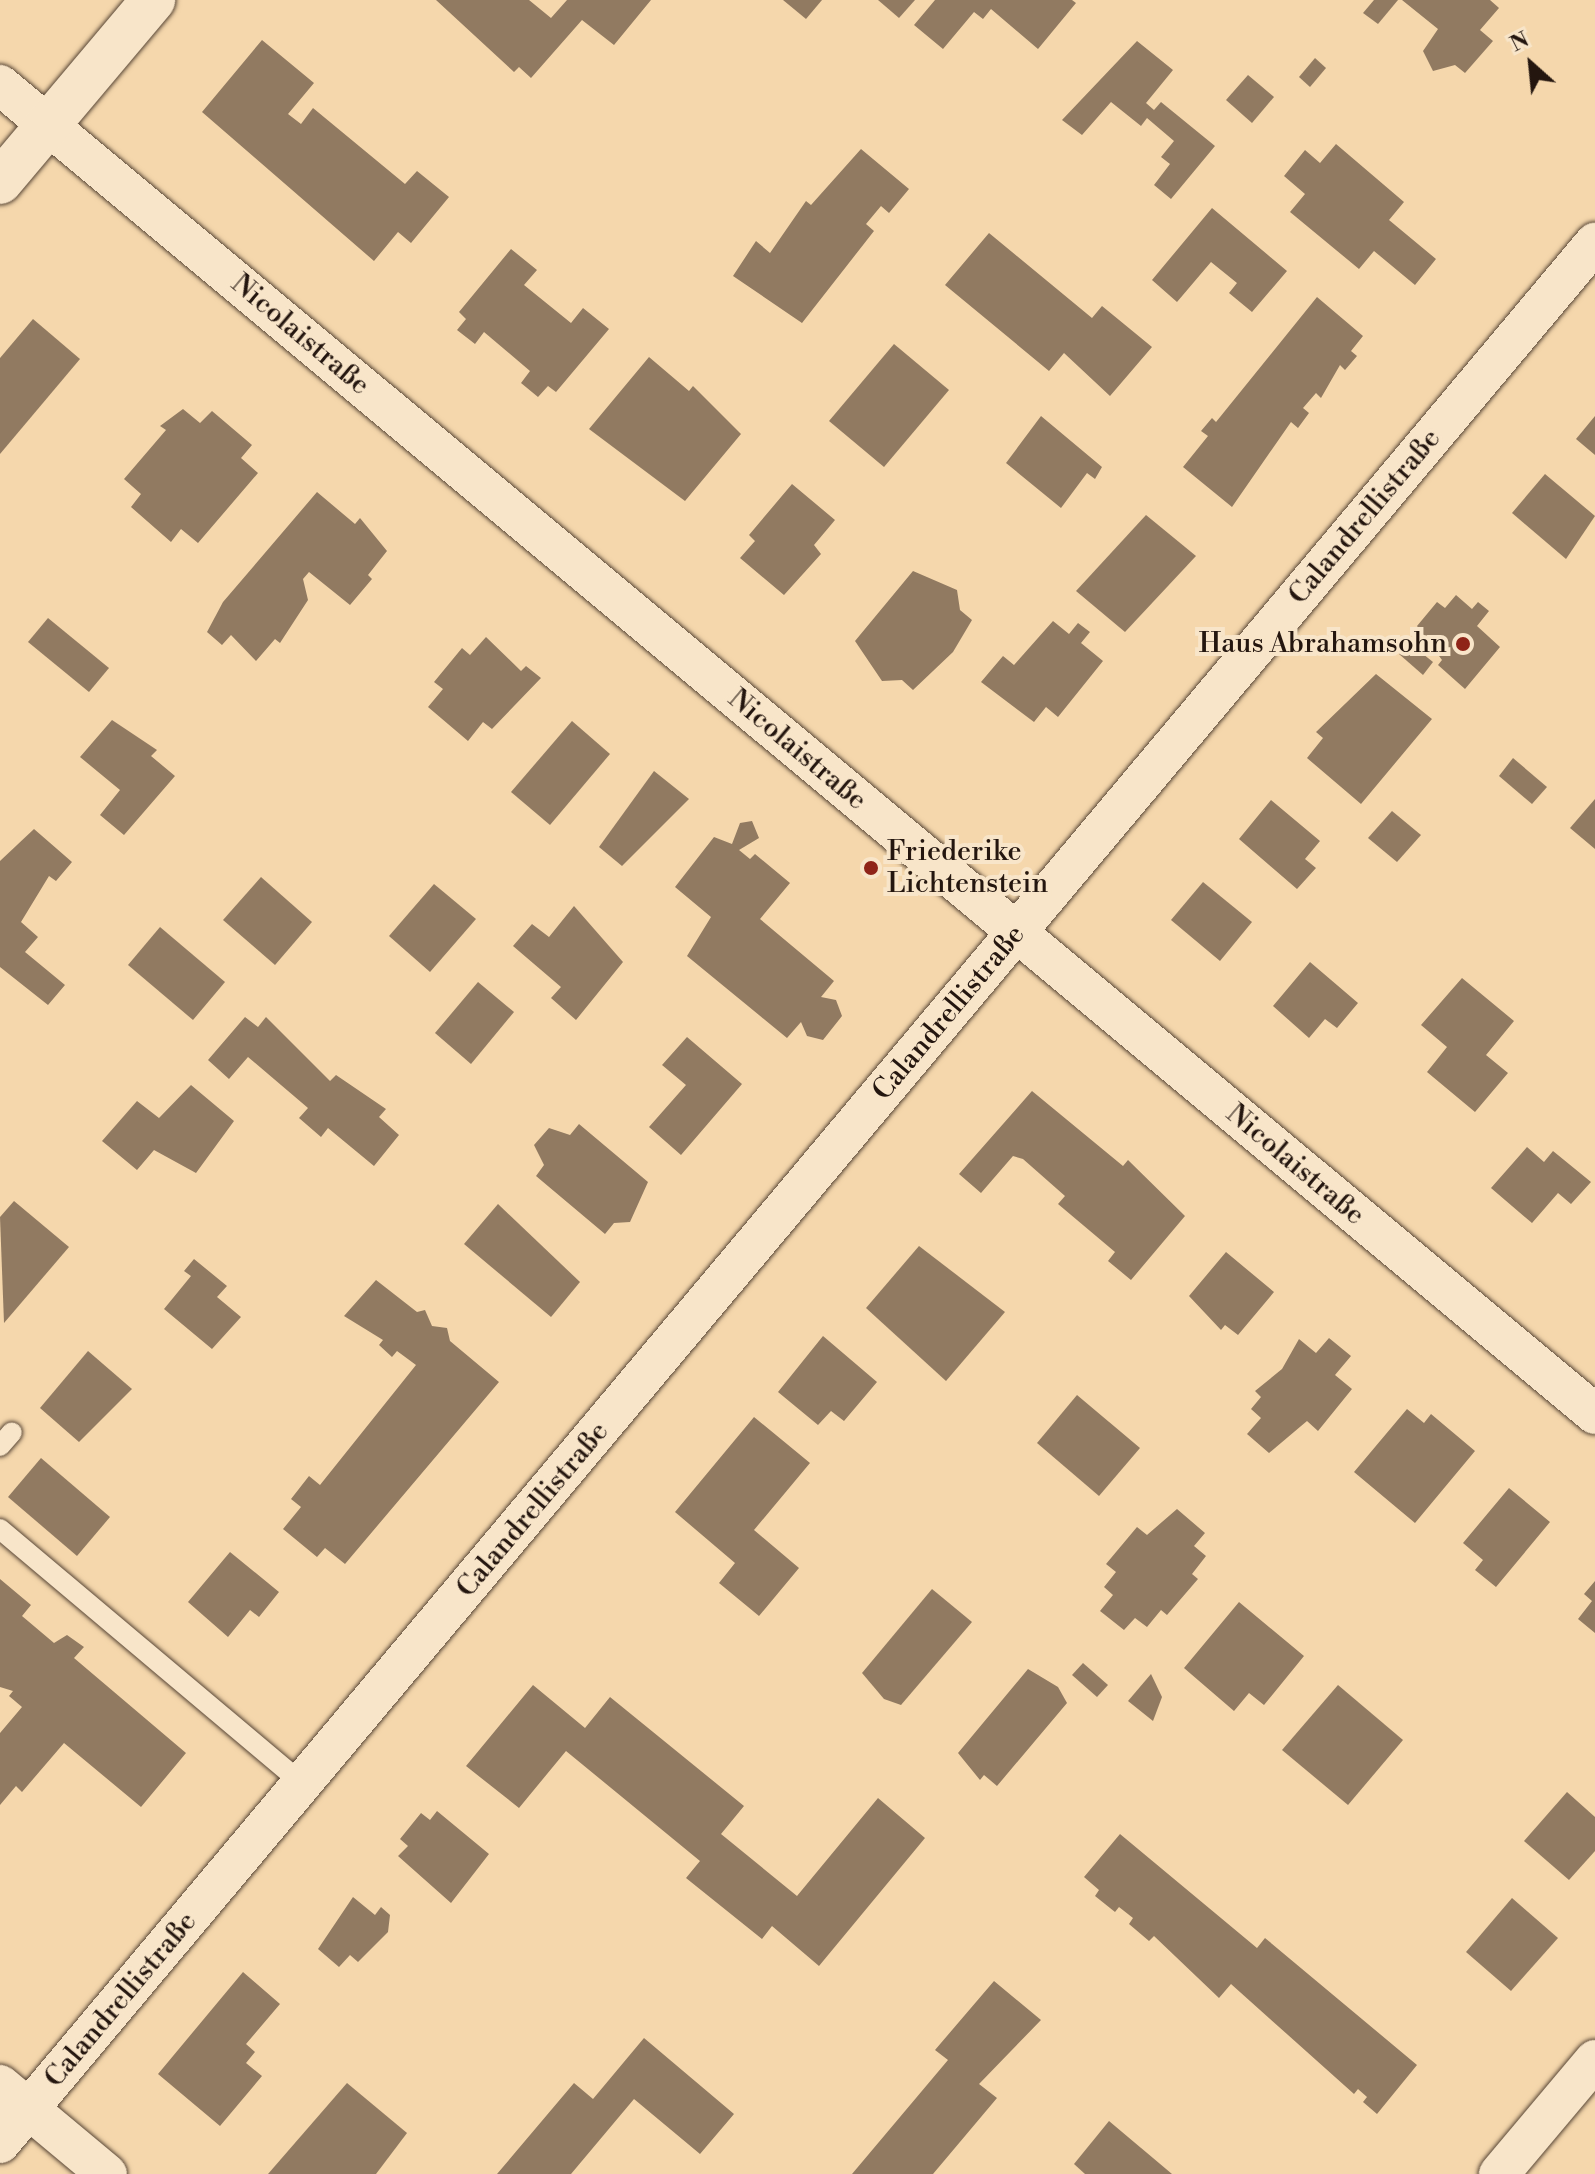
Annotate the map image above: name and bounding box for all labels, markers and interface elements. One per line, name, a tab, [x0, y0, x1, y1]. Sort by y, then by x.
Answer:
north arrow	[1491, 24, 1571, 104]
text: N	[1506, 26, 1534, 58]
street label: Nicolaistraße	[224, 267, 376, 403]
street label: Calandrellistraße	[1282, 422, 1448, 612]
place label: Haus Abrahamsohn	[1199, 627, 1447, 661]
marker: Haus Abrahamsohn	[1454, 635, 1472, 653]
street label: Nicolaistraße	[721, 682, 873, 818]
place label: Friederike Lichtenstein	[887, 835, 1048, 901]
marker: Friederike Lichtenstein	[862, 859, 880, 877]
street label: Calandrellistraße	[866, 918, 1032, 1108]
street label: Nicolaistraße	[1219, 1097, 1371, 1233]
street label: Calandrellistraße	[450, 1415, 616, 1605]
street label: Calandrellistraße	[38, 1905, 204, 2095]

